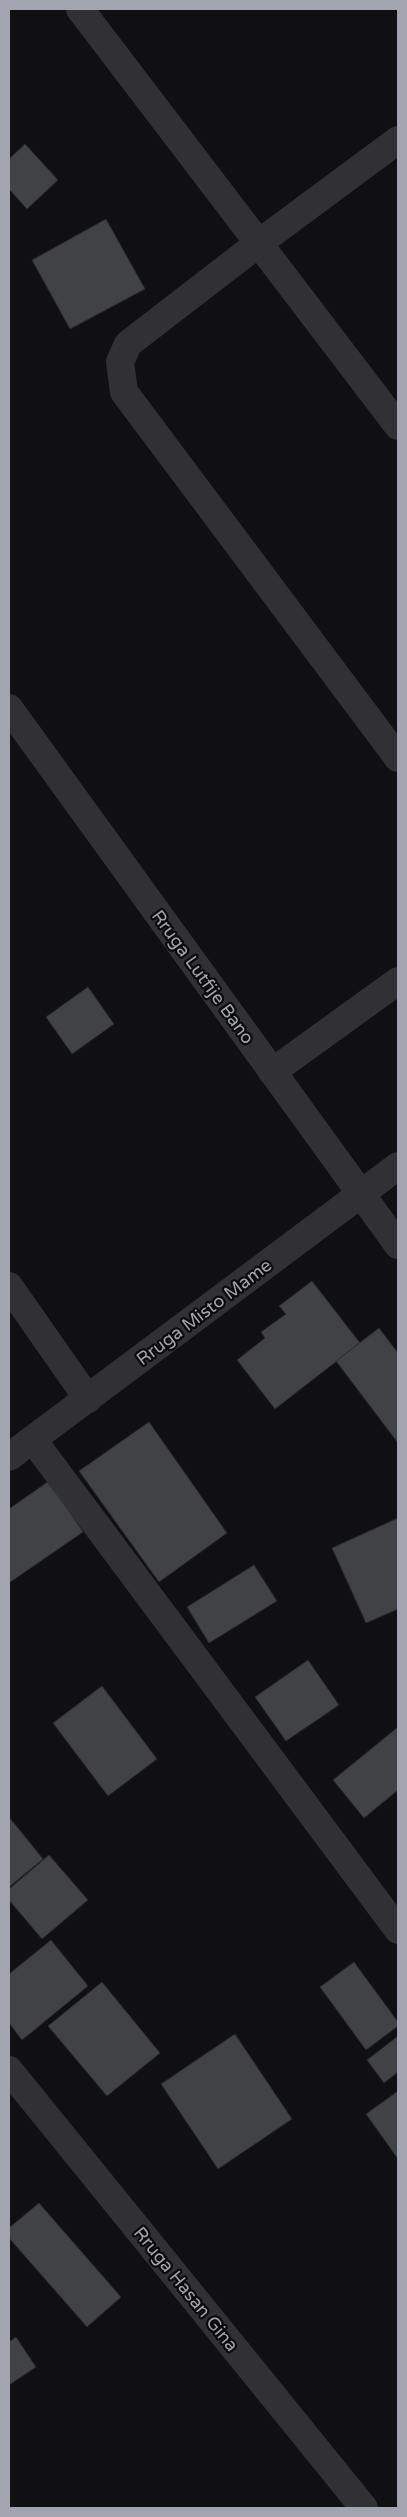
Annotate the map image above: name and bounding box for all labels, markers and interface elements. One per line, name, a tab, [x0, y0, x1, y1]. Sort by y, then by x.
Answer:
street label: Rruga Lutfije Bano	[147, 906, 259, 1048]
street label: Rruga Misto Mame	[132, 1254, 276, 1370]
street label: Rruga Hasan Gina	[129, 2222, 243, 2356]

